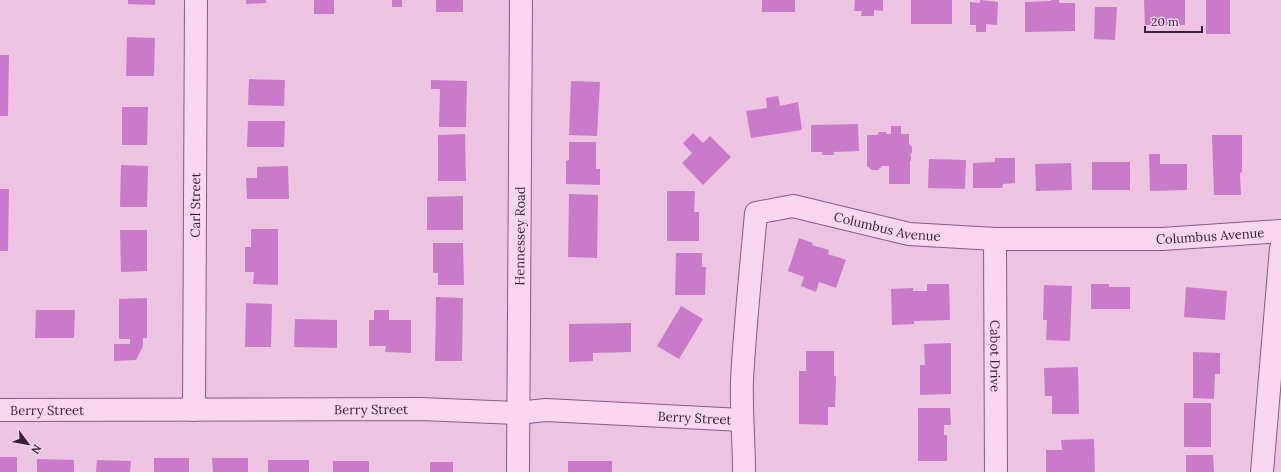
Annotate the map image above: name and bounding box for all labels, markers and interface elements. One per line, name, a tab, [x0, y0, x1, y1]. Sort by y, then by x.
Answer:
scale bar	[1145, 8, 1202, 34]
text: 20 m	[1151, 14, 1179, 29]
street label: Carl Street	[186, 172, 204, 238]
street label: Hennessey Road	[511, 186, 528, 286]
street label: Columbus Avenue	[832, 208, 941, 244]
street label: Columbus Avenue	[1156, 224, 1265, 248]
street label: Cabot Drive	[987, 320, 1004, 392]
street label: Berry Street	[10, 401, 84, 418]
street label: Berry Street	[334, 401, 408, 418]
street label: Berry Street	[657, 407, 732, 428]
north arrow	[8, 424, 48, 464]
text: N	[28, 442, 45, 457]

